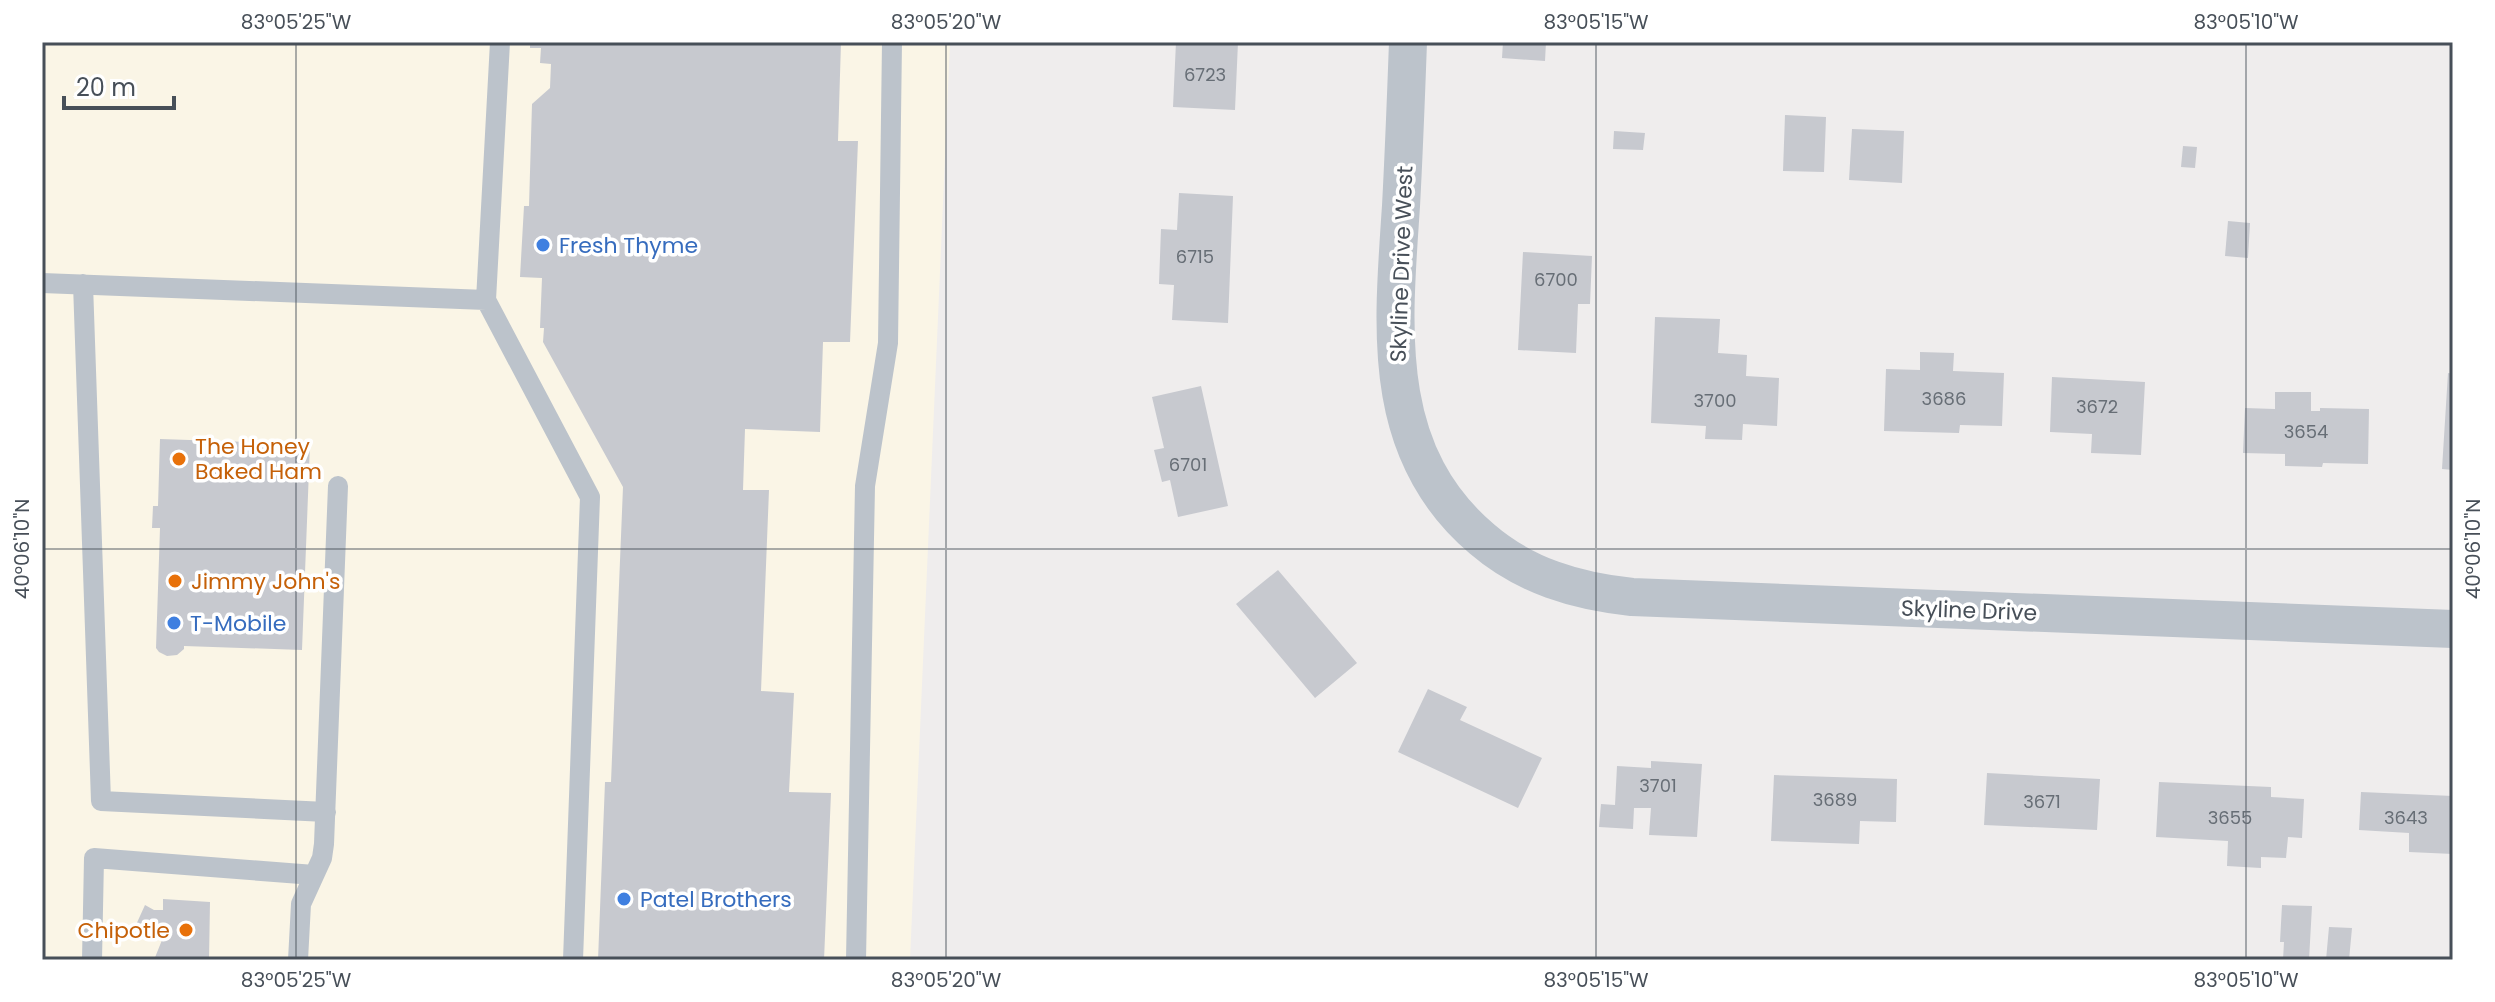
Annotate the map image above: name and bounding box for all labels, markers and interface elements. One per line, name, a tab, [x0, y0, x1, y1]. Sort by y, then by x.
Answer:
text: 83°05'25"W	[241, 8, 352, 36]
text: 83°05'20"W	[891, 8, 1002, 36]
text: 83°05'15"W	[1543, 8, 1649, 36]
text: 83°05'10"W	[2193, 8, 2299, 36]
scale bar	[64, 60, 174, 110]
house number: 6723	[1184, 62, 1226, 87]
text: 20 m	[76, 71, 136, 104]
street label: Skyline Drive West	[1383, 165, 1420, 363]
place label: Fresh Thyme	[559, 230, 698, 261]
marker: Fresh Thyme	[534, 236, 552, 254]
house number: 6715	[1176, 244, 1214, 269]
house number: 6700	[1534, 267, 1578, 292]
house number: 3686	[1922, 386, 1966, 411]
house number: 3700	[1693, 388, 1737, 413]
house number: 3672	[2076, 394, 2118, 419]
house number: 3654	[2284, 419, 2328, 444]
place label: The Honey Baked Ham	[195, 431, 322, 487]
marker: The Honey Baked Ham	[170, 450, 188, 468]
house number: 6701	[1169, 452, 1207, 477]
text: 40°06'10"N	[8, 499, 36, 599]
text: 40°06'10"N	[2459, 499, 2487, 599]
place label: Jimmy John's	[191, 566, 341, 597]
marker: Jimmy John's	[166, 572, 184, 590]
street label: Skyline Drive	[1900, 593, 2038, 628]
place label: T-Mobile	[190, 608, 286, 639]
marker: T-Mobile	[165, 614, 183, 632]
house number: 3701	[1639, 773, 1677, 798]
house number: 3689	[1813, 787, 1857, 812]
house number: 3671	[2023, 789, 2061, 814]
house number: 3655	[2208, 805, 2252, 830]
house number: 3643	[2384, 805, 2428, 830]
place label: Patel Brothers	[640, 884, 792, 915]
marker: Patel Brothers	[615, 890, 633, 908]
place label: Chipotle	[78, 915, 170, 946]
marker: Chipotle	[177, 921, 195, 939]
text: 83°05'25"W	[241, 966, 352, 994]
text: 83°05'20"W	[891, 966, 1002, 994]
text: 83°05'15"W	[1543, 966, 1649, 994]
text: 83°05'10"W	[2193, 966, 2299, 994]

